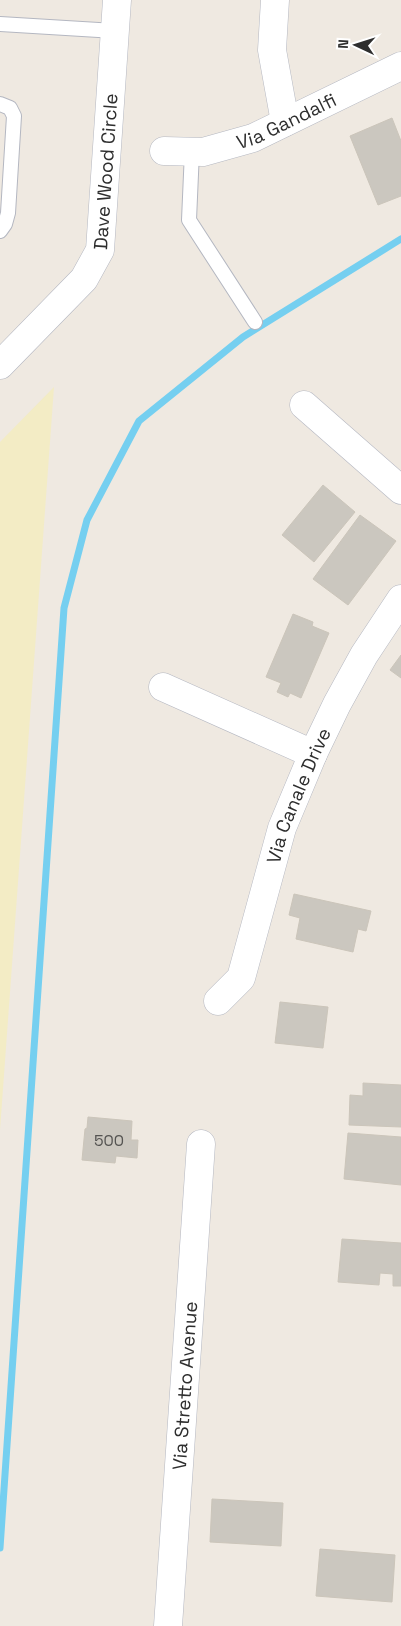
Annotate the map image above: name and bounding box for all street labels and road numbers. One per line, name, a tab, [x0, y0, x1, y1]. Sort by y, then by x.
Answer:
street label: Via Gandalfi	[234, 87, 341, 155]
street label: Dave Wood Circle	[88, 92, 124, 251]
street label: Via Canale Drive	[261, 724, 337, 866]
street label: Via Stretto Avenue	[167, 1300, 203, 1471]

